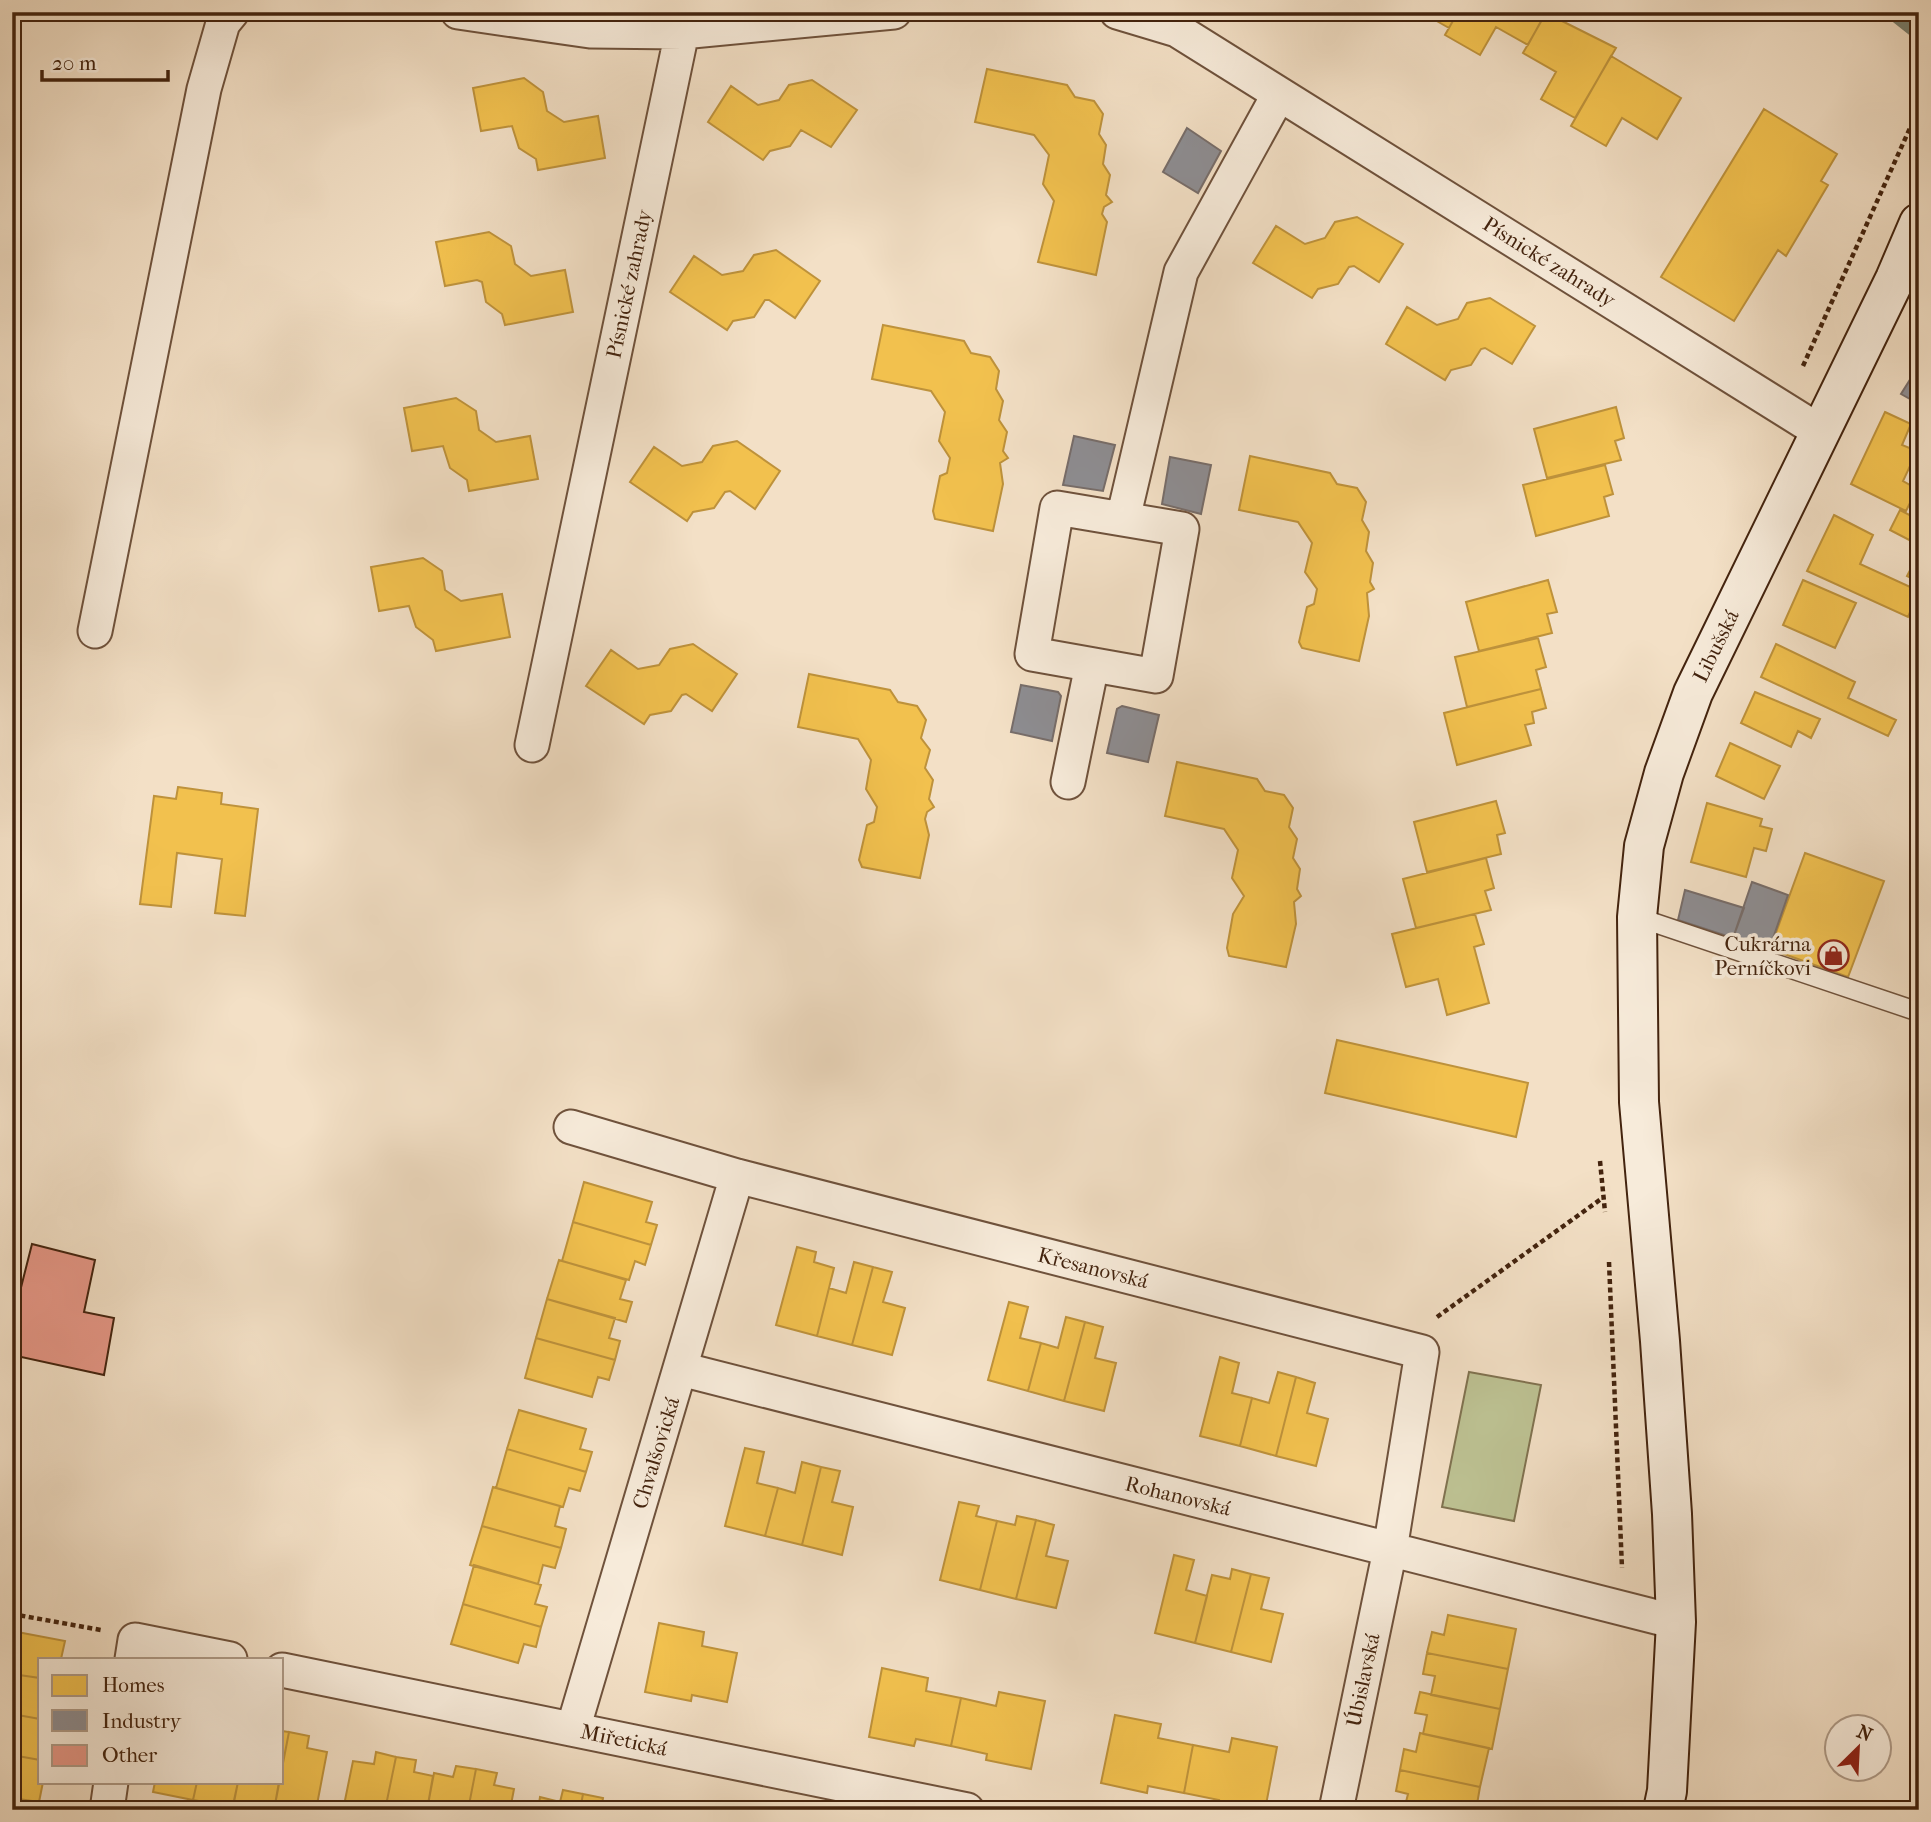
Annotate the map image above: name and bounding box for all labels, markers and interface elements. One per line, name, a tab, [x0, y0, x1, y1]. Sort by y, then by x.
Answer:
scale bar	[42, 38, 168, 82]
text: 20 m	[52, 51, 97, 75]
street label: Písnické zahrady	[602, 207, 657, 360]
street label: Písnické zahrady	[1479, 212, 1620, 313]
street label: Libušská	[1688, 606, 1744, 686]
place label: Cukrárna Perníčkovi	[1715, 932, 1811, 980]
shop icon: Cukrárna Perníčkovi	[1817, 939, 1851, 973]
street label: Křesanovská	[1035, 1243, 1151, 1293]
street label: Chvalšovická	[628, 1394, 684, 1512]
street label: Rohanovská	[1123, 1471, 1234, 1521]
street label: Úbislavská	[1341, 1631, 1385, 1729]
legend	[38, 1658, 284, 1784]
text: Homes	[102, 1673, 165, 1697]
text: Industry	[102, 1709, 182, 1733]
north arrow	[1822, 1714, 1892, 1784]
street label: Miřetická	[579, 1719, 670, 1761]
text: N	[1853, 1720, 1876, 1747]
text: Other	[102, 1743, 157, 1767]

